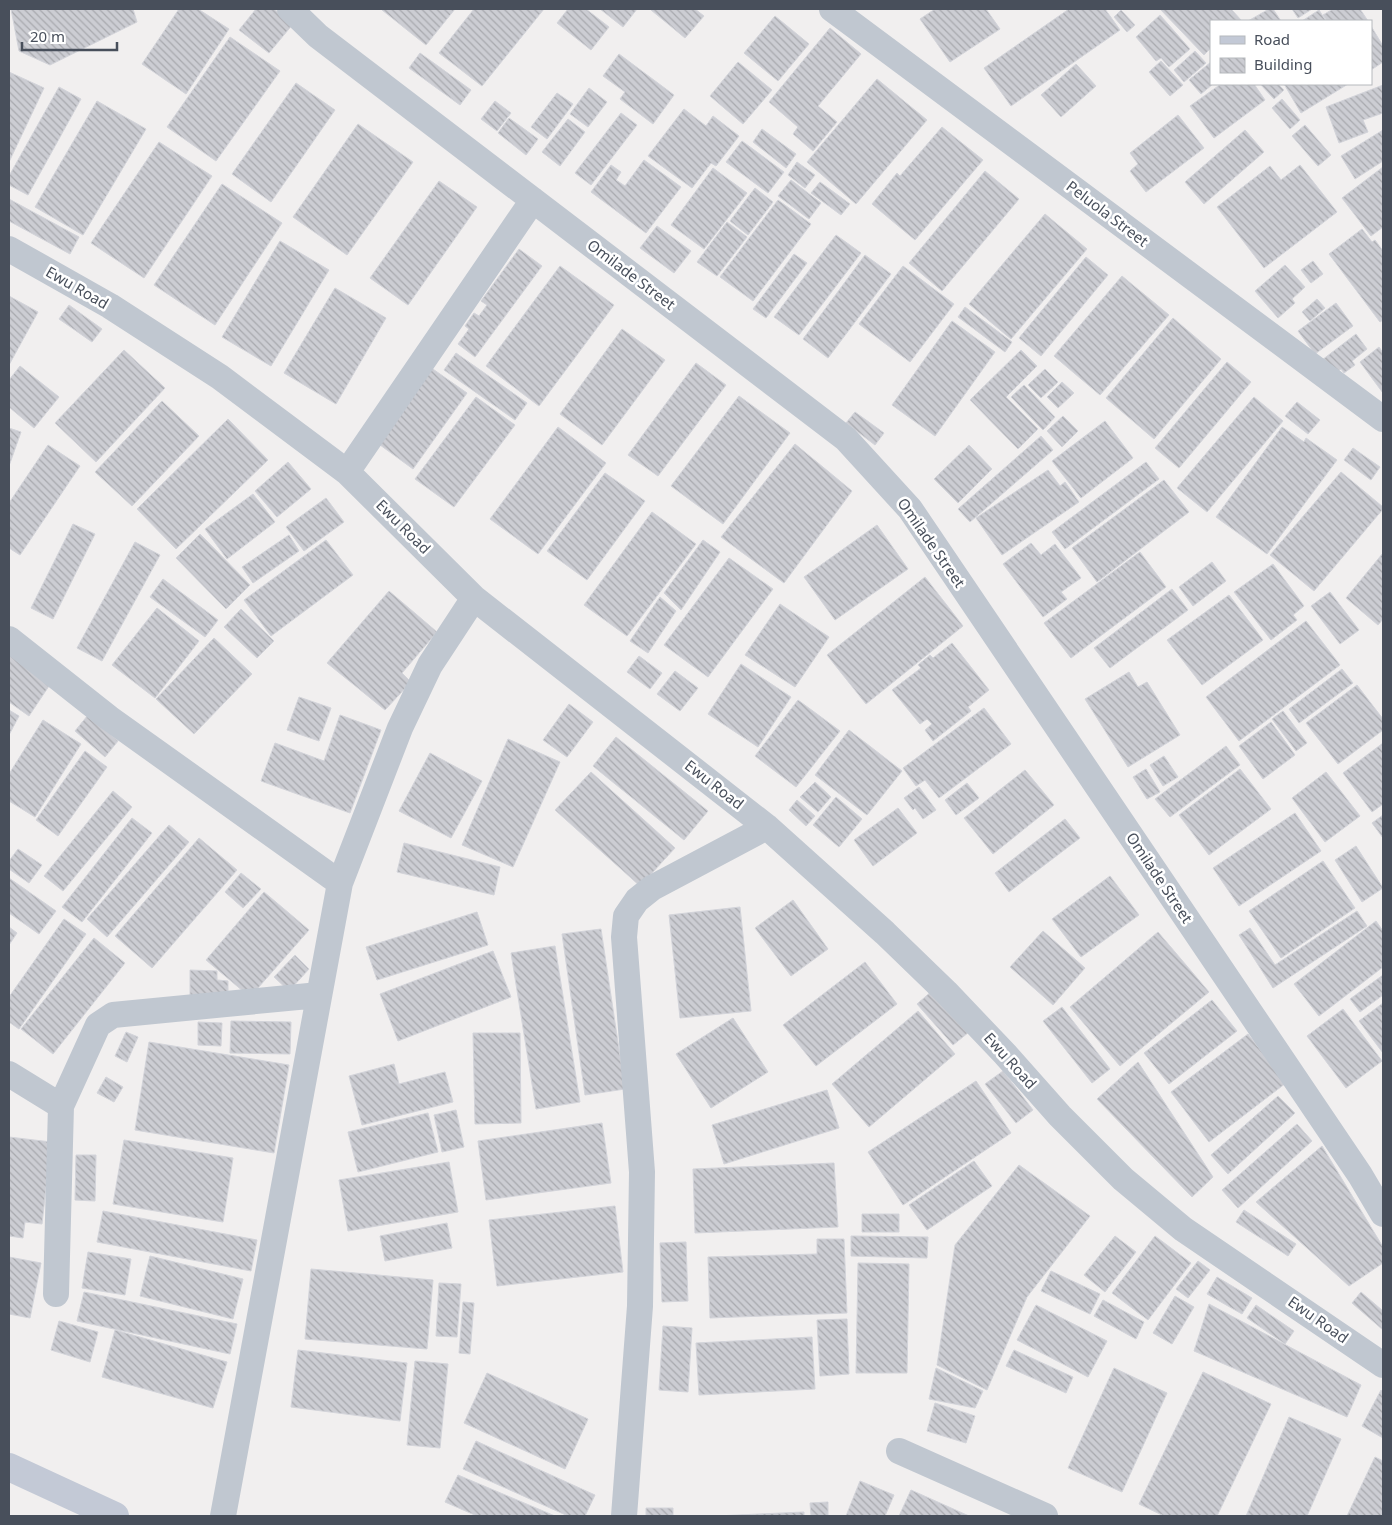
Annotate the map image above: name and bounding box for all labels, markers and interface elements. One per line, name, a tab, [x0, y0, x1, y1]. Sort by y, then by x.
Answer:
scale bar	[22, 20, 118, 52]
legend	[1210, 20, 1372, 85]
text: 20 m	[30, 26, 65, 46]
text: Road	[1254, 29, 1290, 49]
text: Building	[1254, 54, 1312, 74]
street label: Peluola Street	[1063, 176, 1153, 251]
street label: Omilade Street	[584, 235, 680, 314]
street label: Ewu Road	[42, 261, 113, 313]
street label: Omilade Street	[893, 494, 971, 592]
street label: Ewu Road	[372, 495, 435, 558]
street label: Ewu Road	[681, 755, 748, 813]
street label: Omilade Street	[1122, 828, 1198, 927]
street label: Ewu Road	[980, 1028, 1041, 1093]
street label: Ewu Road	[1284, 1291, 1353, 1347]

